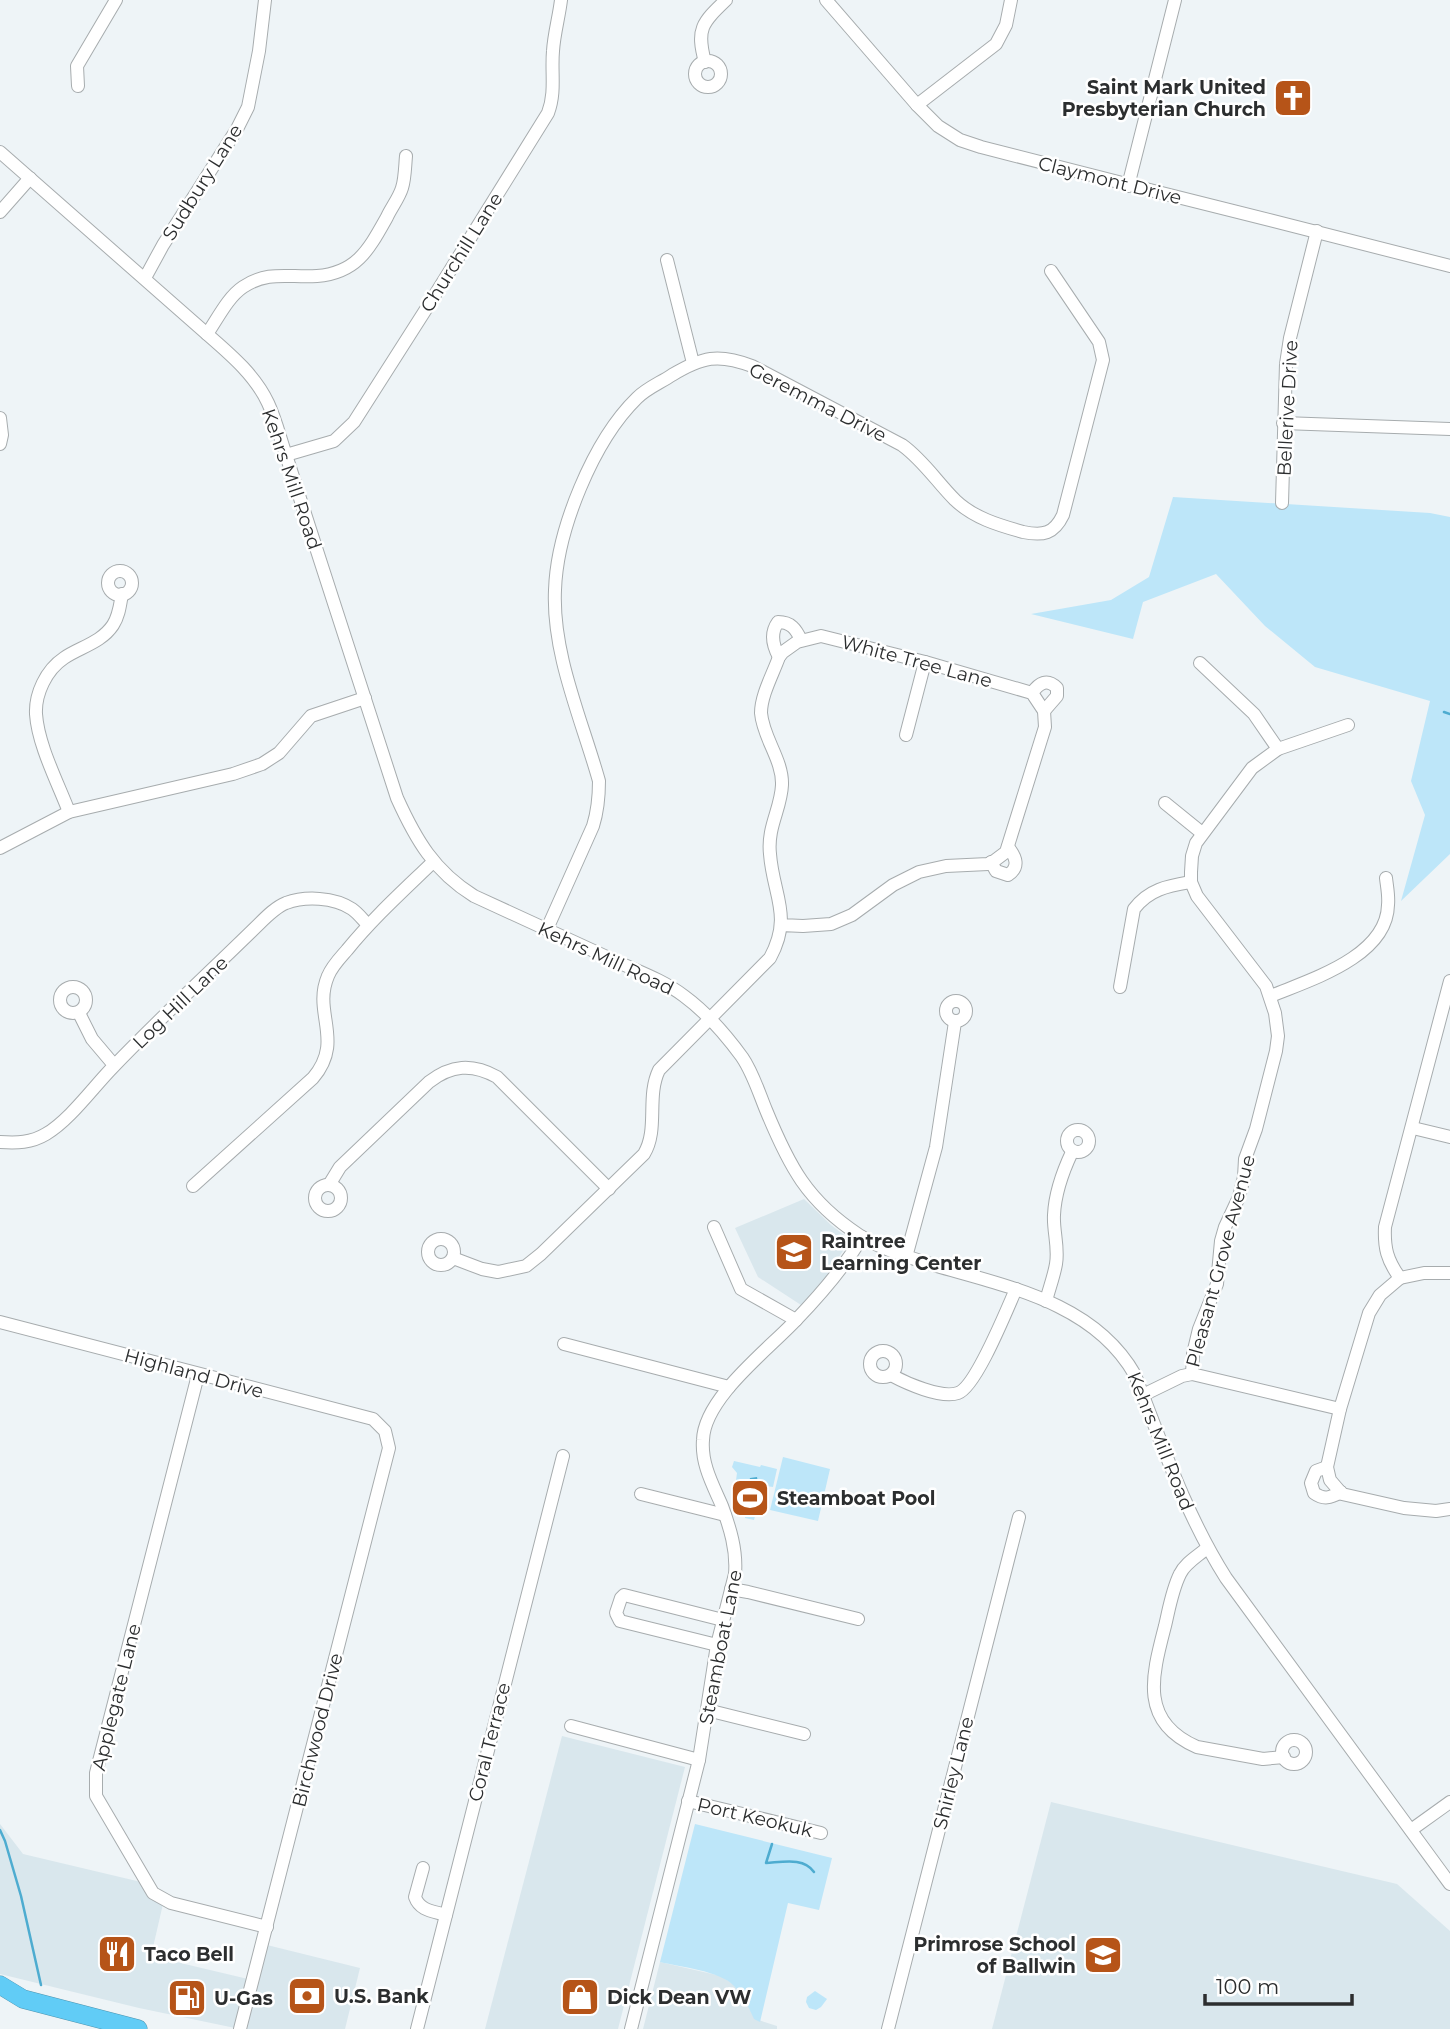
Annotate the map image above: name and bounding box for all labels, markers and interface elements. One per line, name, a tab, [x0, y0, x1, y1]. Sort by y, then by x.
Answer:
place label: Saint Mark United Presbyterian Church	[1062, 76, 1266, 121]
church icon: Saint Mark United Presbyterian Church	[1272, 77, 1314, 119]
street label: Sudbury Lane	[158, 120, 247, 245]
street label: Claymont Drive	[1036, 152, 1184, 209]
street label: Churchill Lane	[415, 188, 507, 316]
street label: Bellerive Drive	[1272, 339, 1303, 477]
street label: Geremma Drive	[745, 358, 890, 447]
street label: Kehrs Mill Road	[257, 406, 326, 553]
street label: White Tree Lane	[839, 630, 995, 693]
street label: Kehrs Mill Road	[534, 917, 677, 1000]
street label: Log Hill Lane	[128, 951, 233, 1054]
street label: Pleasant Grove Avenue	[1181, 1152, 1260, 1370]
place label: Raintree Learning Center	[821, 1230, 981, 1275]
school or university icon: Raintree Learning Center	[773, 1231, 815, 1273]
street label: Highland Drive	[122, 1344, 266, 1403]
street label: Kehrs Mill Road	[1122, 1369, 1199, 1514]
sports icon: Steamboat Pool	[729, 1477, 771, 1519]
place label: Steamboat Pool	[777, 1487, 935, 1510]
street label: Steamboat Lane	[694, 1568, 747, 1726]
street label: Applegate Lane	[87, 1621, 146, 1773]
street label: Birchwood Drive	[287, 1651, 348, 1810]
street label: Coral Terrace	[464, 1680, 515, 1804]
street label: Shirley Lane	[928, 1714, 979, 1832]
street label: Port Keokuk	[695, 1793, 815, 1842]
restaurant icon: Taco Bell	[96, 1933, 138, 1975]
place label: Primrose School of Ballwin	[913, 1933, 1076, 1978]
school or university icon: Primrose School of Ballwin	[1082, 1934, 1124, 1976]
place label: Taco Bell	[144, 1943, 234, 1966]
scale bar	[1205, 1962, 1352, 2006]
text: 100 m	[1216, 1974, 1279, 1999]
bank icon: U.S. Bank	[286, 1975, 328, 2017]
shop icon: Dick Dean VW	[559, 1976, 601, 2018]
fuel station icon: U-Gas	[166, 1977, 208, 2019]
place label: U.S. Bank	[334, 1985, 429, 2008]
place label: Dick Dean VW	[607, 1986, 751, 2009]
place label: U-Gas	[214, 1987, 273, 2010]

